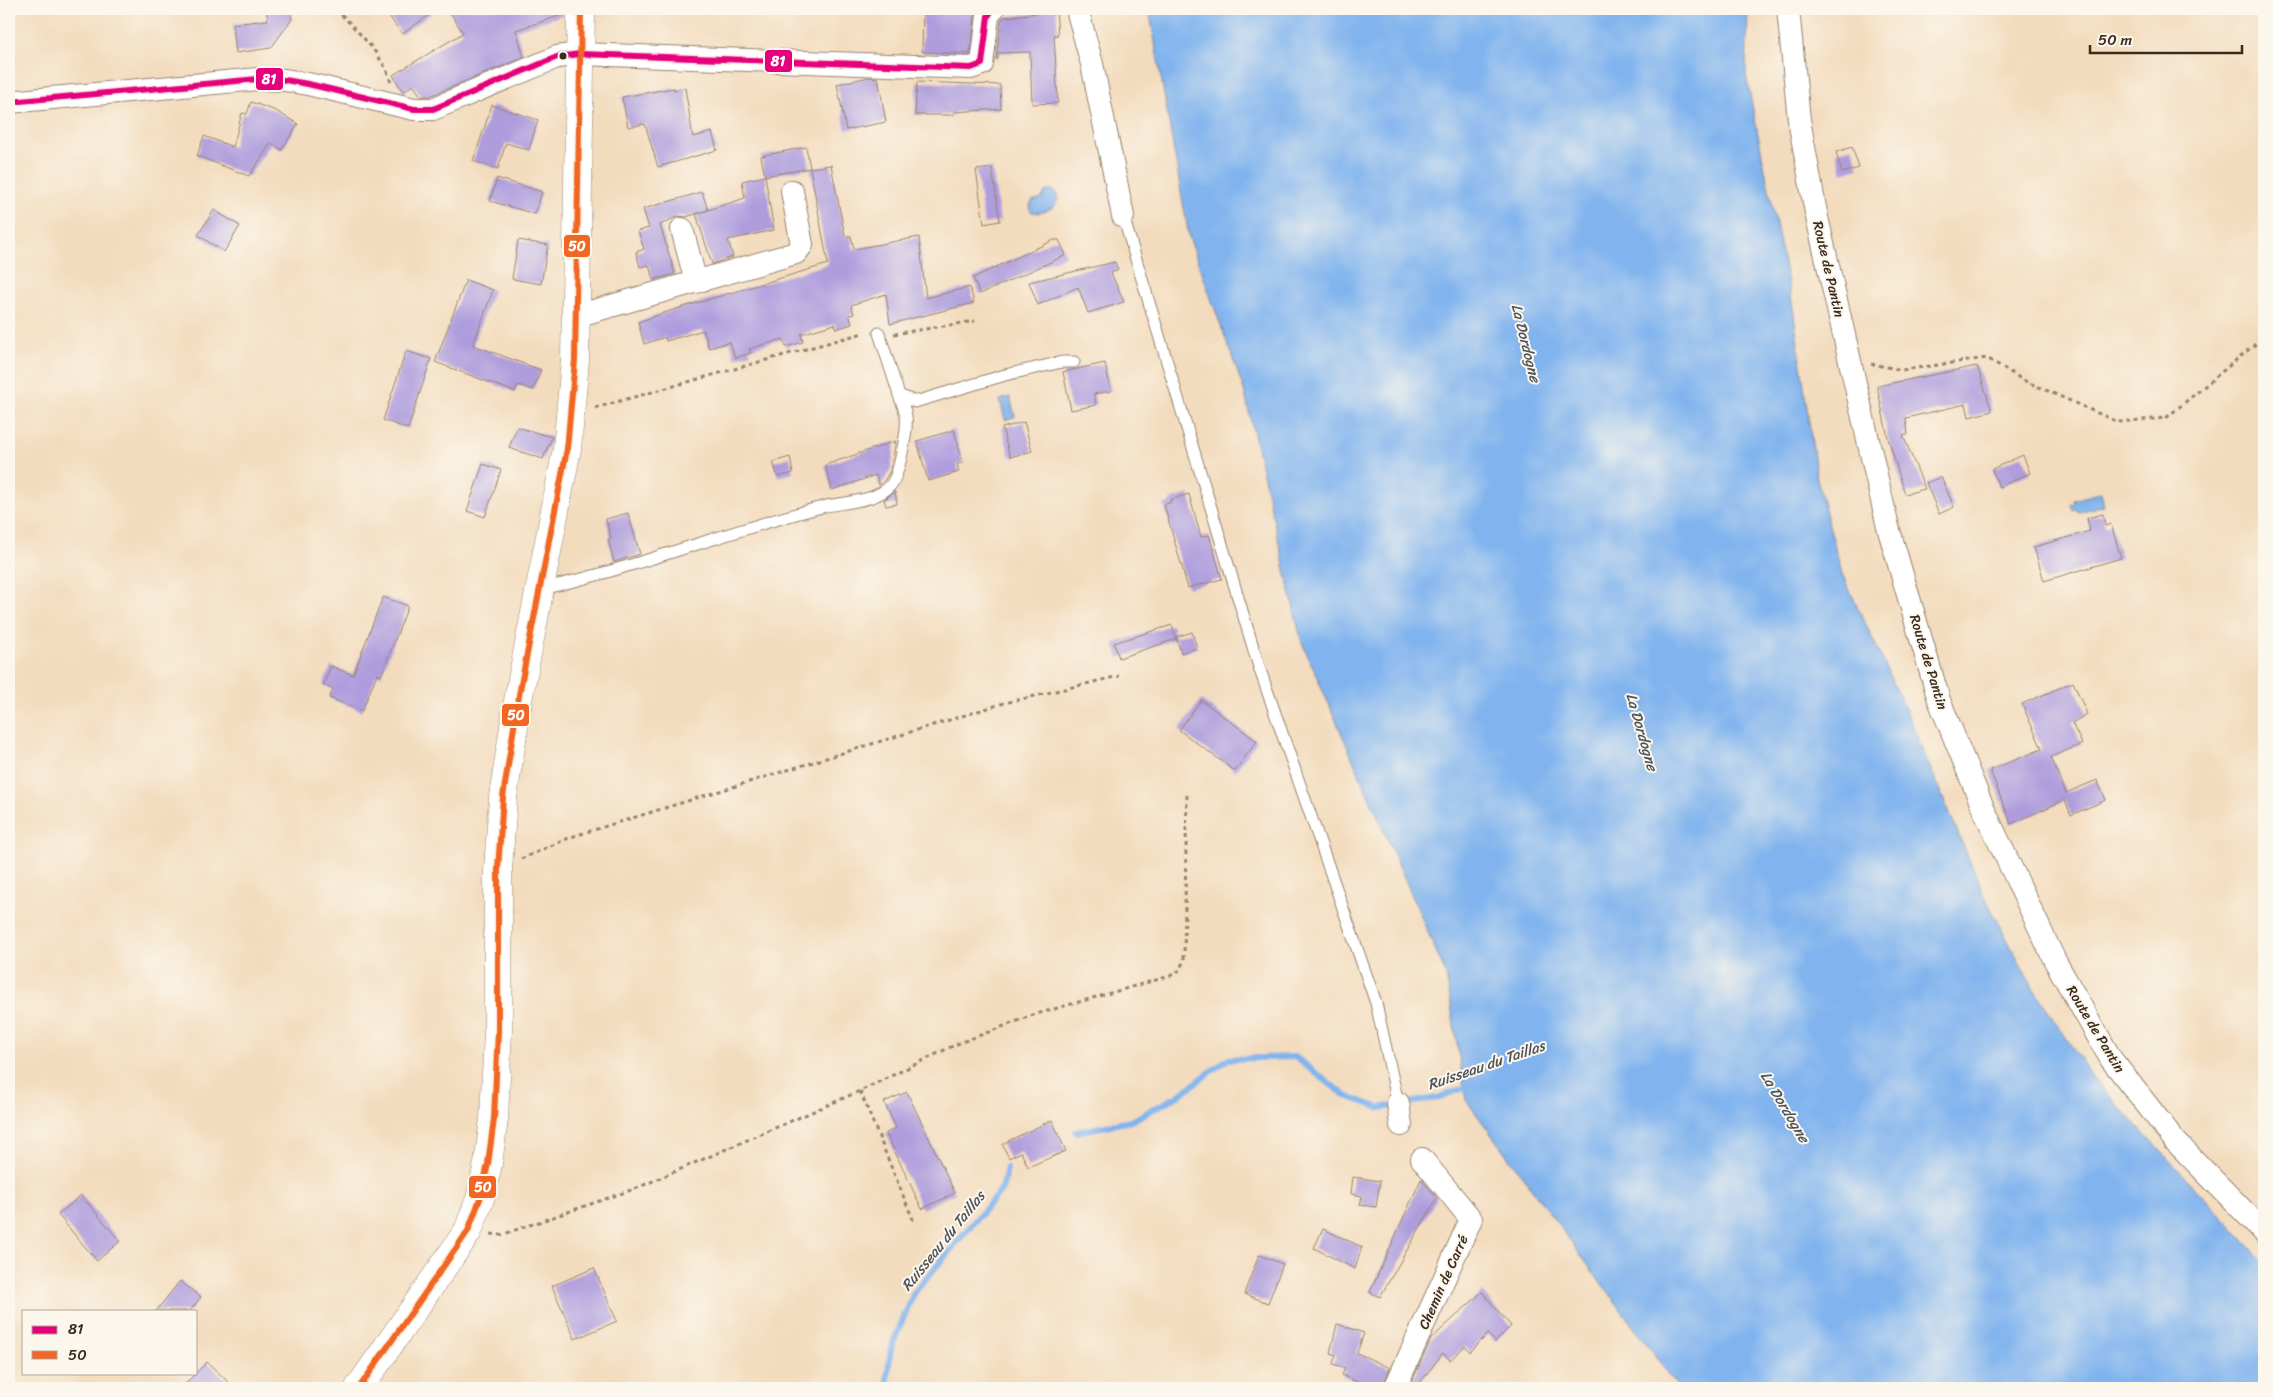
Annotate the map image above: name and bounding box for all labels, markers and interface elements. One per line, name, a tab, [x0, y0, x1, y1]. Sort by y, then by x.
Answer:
scale bar	[2090, 22, 2243, 54]
text: 50 m	[2098, 27, 2133, 53]
line badge: 81	[764, 49, 793, 73]
text: 81	[770, 49, 785, 74]
unlabelled marker	[558, 51, 568, 61]
line badge: 81	[255, 67, 284, 91]
text: 81	[261, 67, 276, 92]
street label: Route de Pantin	[1805, 218, 1852, 320]
line badge: 50	[563, 234, 591, 258]
text: 50	[568, 234, 586, 259]
water label: La Dordogne	[1504, 301, 1549, 386]
street label: Route de Pantin	[1902, 611, 1955, 713]
water label: La Dordogne	[1619, 690, 1666, 775]
line badge: 50	[501, 703, 530, 727]
text: 50	[507, 703, 525, 728]
street label: Route de Pantin	[2059, 981, 2132, 1078]
water label: Ruisseau du Taillas	[1424, 1032, 1550, 1097]
water label: La Dordogne	[1753, 1066, 1817, 1149]
line badge: 50	[468, 1175, 497, 1199]
text: 50	[474, 1175, 492, 1200]
water label: Ruisseau du Taillas	[894, 1184, 993, 1297]
street label: Chemin de Carré	[1411, 1231, 1475, 1334]
legend	[22, 1310, 198, 1374]
text: 81	[68, 1316, 83, 1342]
text: 50	[68, 1342, 87, 1368]

